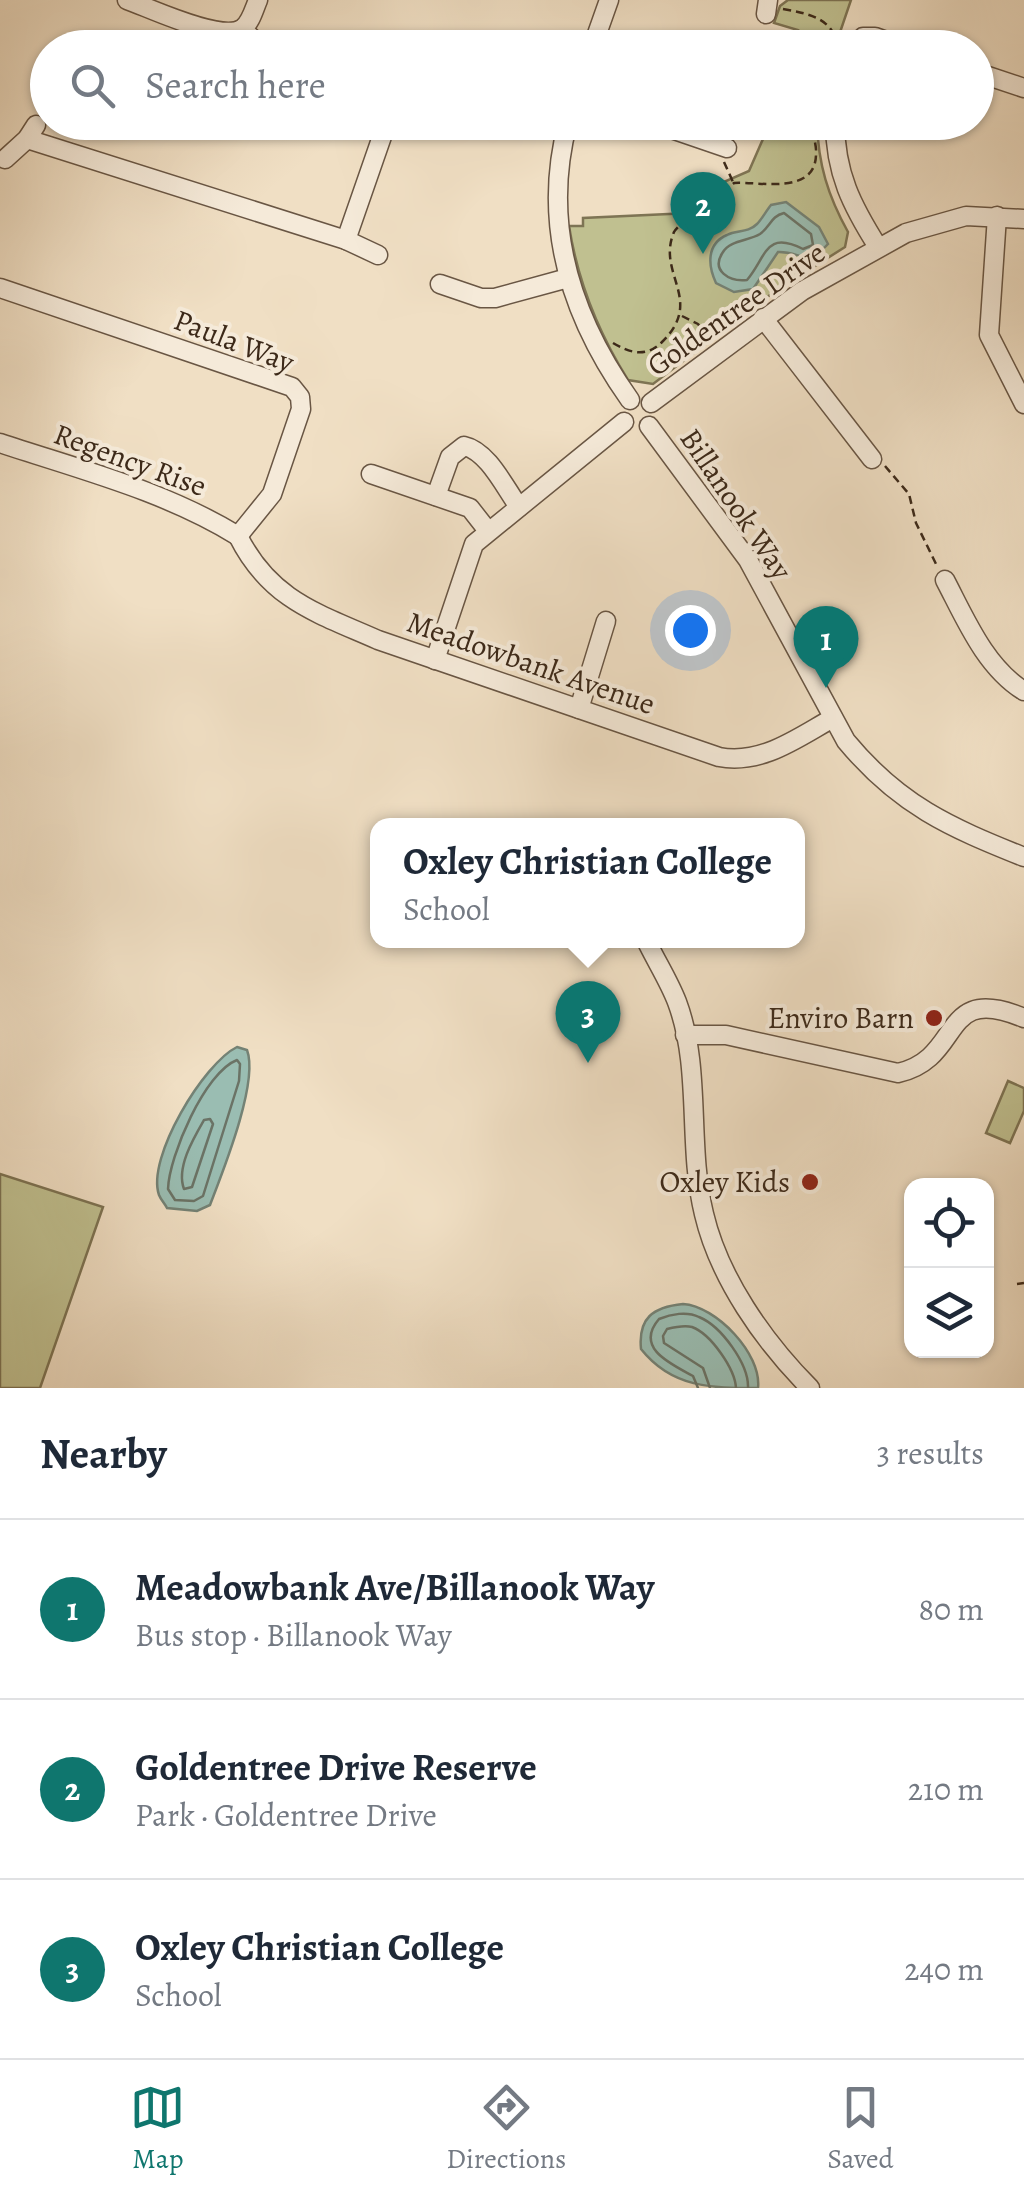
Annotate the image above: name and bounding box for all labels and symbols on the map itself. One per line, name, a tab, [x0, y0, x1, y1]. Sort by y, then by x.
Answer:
pin: 2	[670, 172, 736, 254]
street label: Goldentree Drive	[639, 233, 833, 385]
street label: Paula Way	[168, 300, 300, 382]
street label: Regency Rise	[48, 414, 212, 506]
street label: Billanook Way	[671, 421, 802, 588]
street label: Meadowbank Avenue	[402, 602, 660, 724]
your location	[665, 605, 716, 656]
pin: 1	[794, 606, 858, 688]
pin: 3	[556, 980, 620, 1063]
place label: Enviro Barn	[768, 998, 914, 1038]
marker: Enviro Barn	[923, 1007, 945, 1029]
place label: Oxley Kids	[659, 1162, 790, 1202]
marker: Oxley Kids	[799, 1171, 821, 1193]

